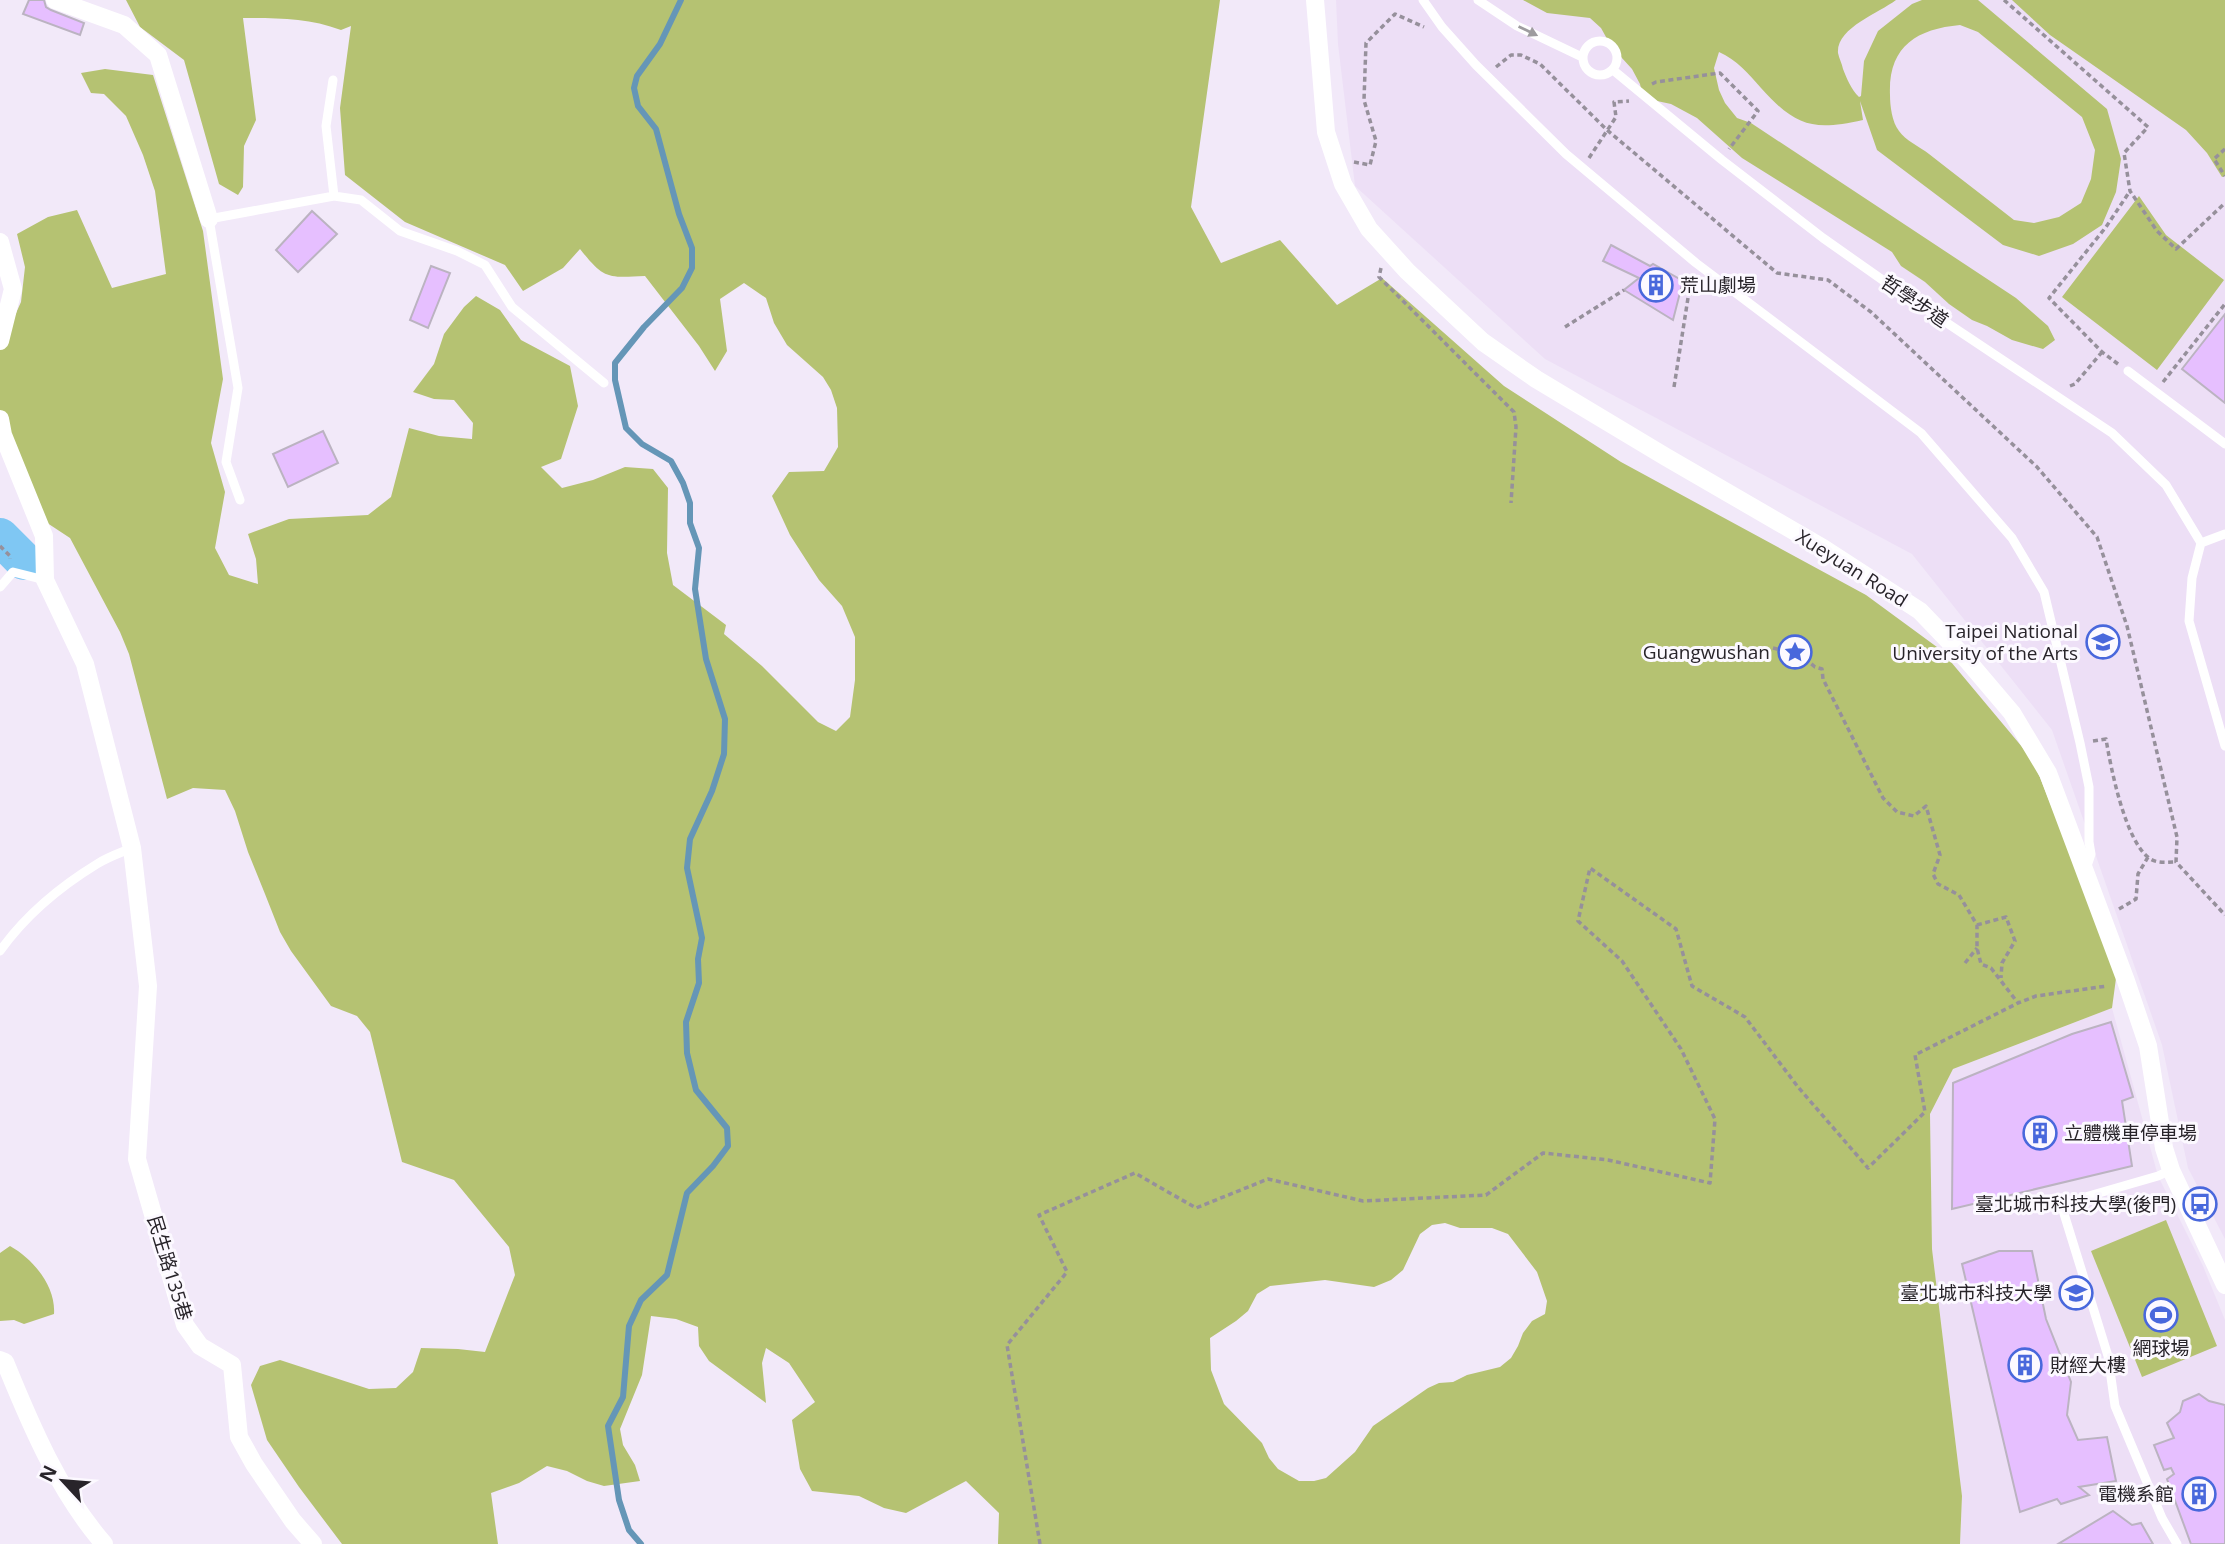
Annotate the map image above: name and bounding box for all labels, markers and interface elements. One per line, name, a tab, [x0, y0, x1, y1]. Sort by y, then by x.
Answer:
one-way arrow	[1518, 26, 1538, 37]
building icon: 荒山劇場	[1637, 266, 1675, 304]
street label: 哲學步道	[1876, 269, 1954, 333]
place label: 荒山劇場	[1680, 272, 1756, 298]
street label: Xueyuan Road	[1791, 523, 1913, 613]
place label: Taipei National University of the Arts	[1892, 618, 2078, 666]
school or university icon: Taipei National University of the Arts	[2084, 623, 2122, 661]
place icon: Guangwushan	[1776, 633, 1814, 671]
place label: Guangwushan	[1643, 639, 1770, 665]
building icon: 立體機車停車場	[2021, 1114, 2059, 1152]
place label: 立體機車停車場	[2064, 1120, 2197, 1146]
bus stop icon: 臺北城市科技大學(後門)	[2181, 1185, 2219, 1223]
place label: 臺北城市科技大學(後門)	[1975, 1191, 2176, 1217]
street label: 民生路135巷	[142, 1212, 198, 1324]
school or university icon: 臺北城市科技大學	[2057, 1274, 2095, 1312]
place label: 臺北城市科技大學	[1900, 1280, 2052, 1306]
sports icon: 網球場	[2142, 1296, 2180, 1334]
place label: 網球場	[2132, 1335, 2190, 1361]
building icon: 財經大樓	[2006, 1346, 2044, 1384]
place label: 財經大樓	[2050, 1352, 2126, 1378]
north arrow	[28, 1446, 98, 1516]
text: N	[33, 1461, 63, 1486]
building icon: 電機系館	[2180, 1475, 2218, 1513]
place label: 電機系館	[2098, 1481, 2174, 1507]

